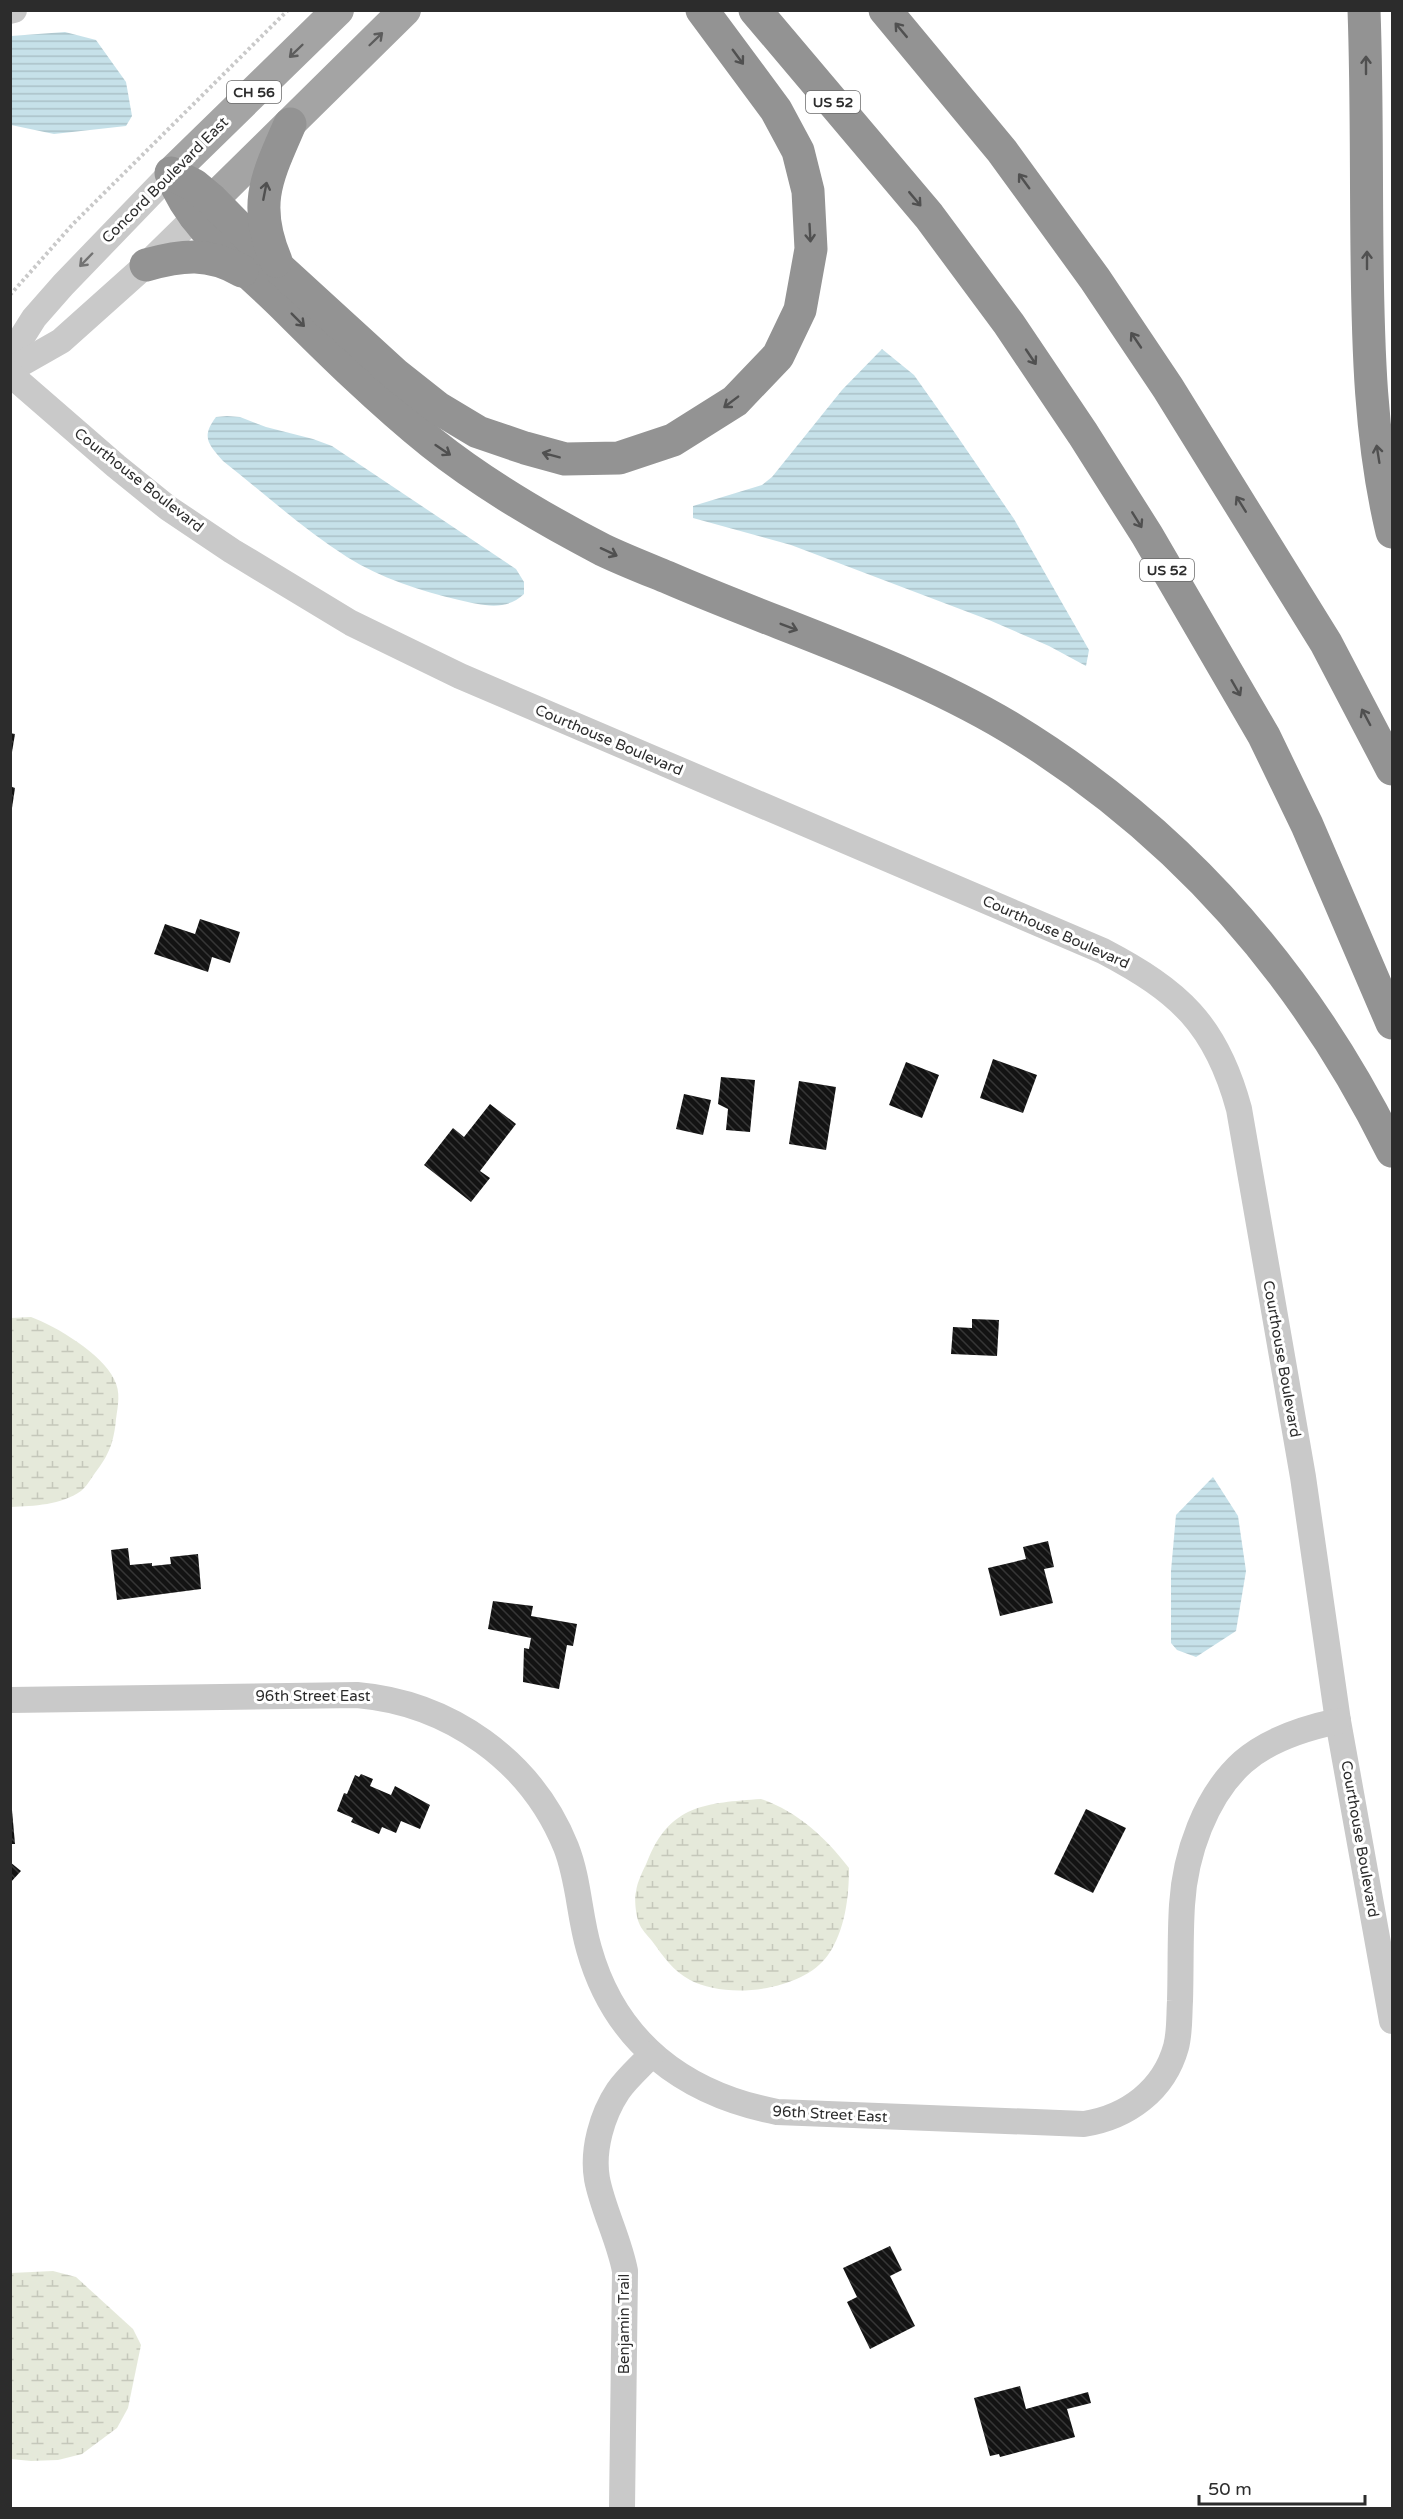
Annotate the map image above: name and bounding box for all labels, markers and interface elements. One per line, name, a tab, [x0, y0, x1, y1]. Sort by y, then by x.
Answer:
one-way arrow	[894, 23, 908, 38]
one-way arrow	[369, 31, 384, 46]
one-way arrow	[289, 44, 304, 59]
one-way arrow	[731, 48, 744, 64]
one-way arrow	[1360, 55, 1372, 75]
road number: CH 56	[227, 81, 281, 103]
road number: US 52	[806, 91, 860, 113]
street label: Concord Boulevard East	[98, 113, 232, 247]
one-way arrow	[1018, 173, 1030, 189]
one-way arrow	[260, 182, 271, 202]
one-way arrow	[909, 191, 922, 207]
one-way arrow	[805, 222, 816, 242]
one-way arrow	[1361, 250, 1373, 270]
one-way arrow	[79, 253, 93, 268]
one-way arrow	[291, 313, 306, 328]
one-way arrow	[1130, 333, 1142, 349]
one-way arrow	[1025, 348, 1037, 364]
one-way arrow	[724, 396, 740, 409]
street label: Courthouse Boulevard	[71, 424, 207, 536]
one-way arrow	[434, 444, 451, 456]
one-way arrow	[1372, 445, 1383, 464]
one-way arrow	[542, 449, 561, 461]
one-way arrow	[1235, 496, 1247, 513]
one-way arrow	[1131, 511, 1143, 528]
one-way arrow	[600, 547, 618, 559]
road number: US 52	[1140, 559, 1194, 581]
one-way arrow	[779, 623, 798, 634]
one-way arrow	[1230, 679, 1242, 696]
street label: Courthouse Boulevard	[532, 701, 686, 779]
one-way arrow	[1360, 709, 1372, 726]
street label: Courthouse Boulevard	[980, 891, 1132, 973]
street label: Courthouse Boulevard	[1259, 1279, 1305, 1439]
street label: 96th Street East	[255, 1687, 371, 1705]
street label: Courthouse Boulevard	[1337, 1759, 1383, 1919]
street label: 96th Street East	[772, 2102, 888, 2126]
street label: Benjamin Trail	[615, 2274, 633, 2374]
scale bar	[1199, 2468, 1366, 2506]
text: 50 m	[1208, 2478, 1252, 2500]

